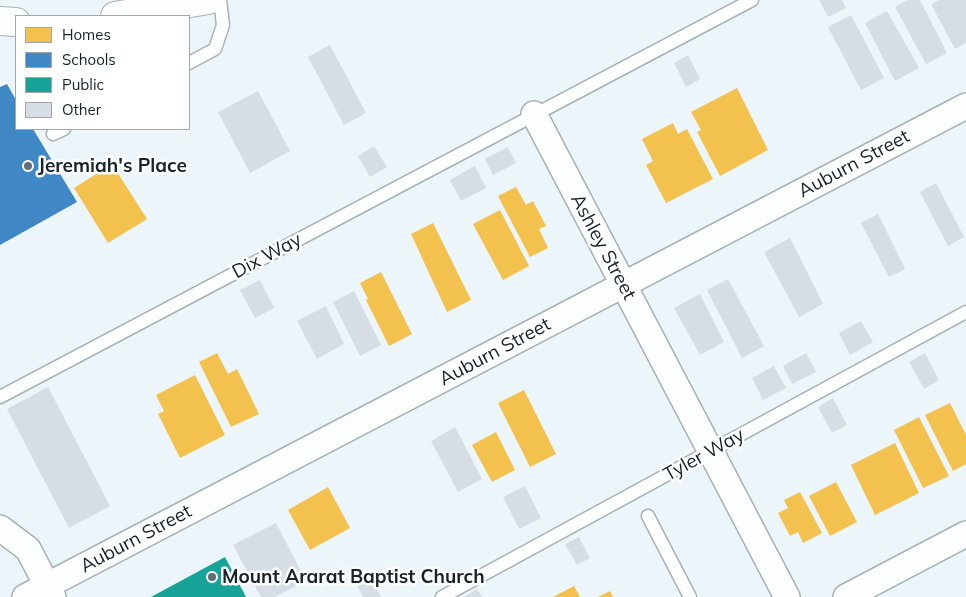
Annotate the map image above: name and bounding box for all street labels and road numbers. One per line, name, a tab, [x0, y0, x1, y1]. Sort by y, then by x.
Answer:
street label: Auburn Street	[794, 125, 914, 203]
street label: Ashley Street	[566, 190, 640, 304]
street label: Dix Way	[228, 228, 306, 284]
street label: Auburn Street	[435, 313, 555, 391]
street label: Tyler Way	[660, 424, 748, 486]
street label: Auburn Street	[76, 500, 196, 578]

